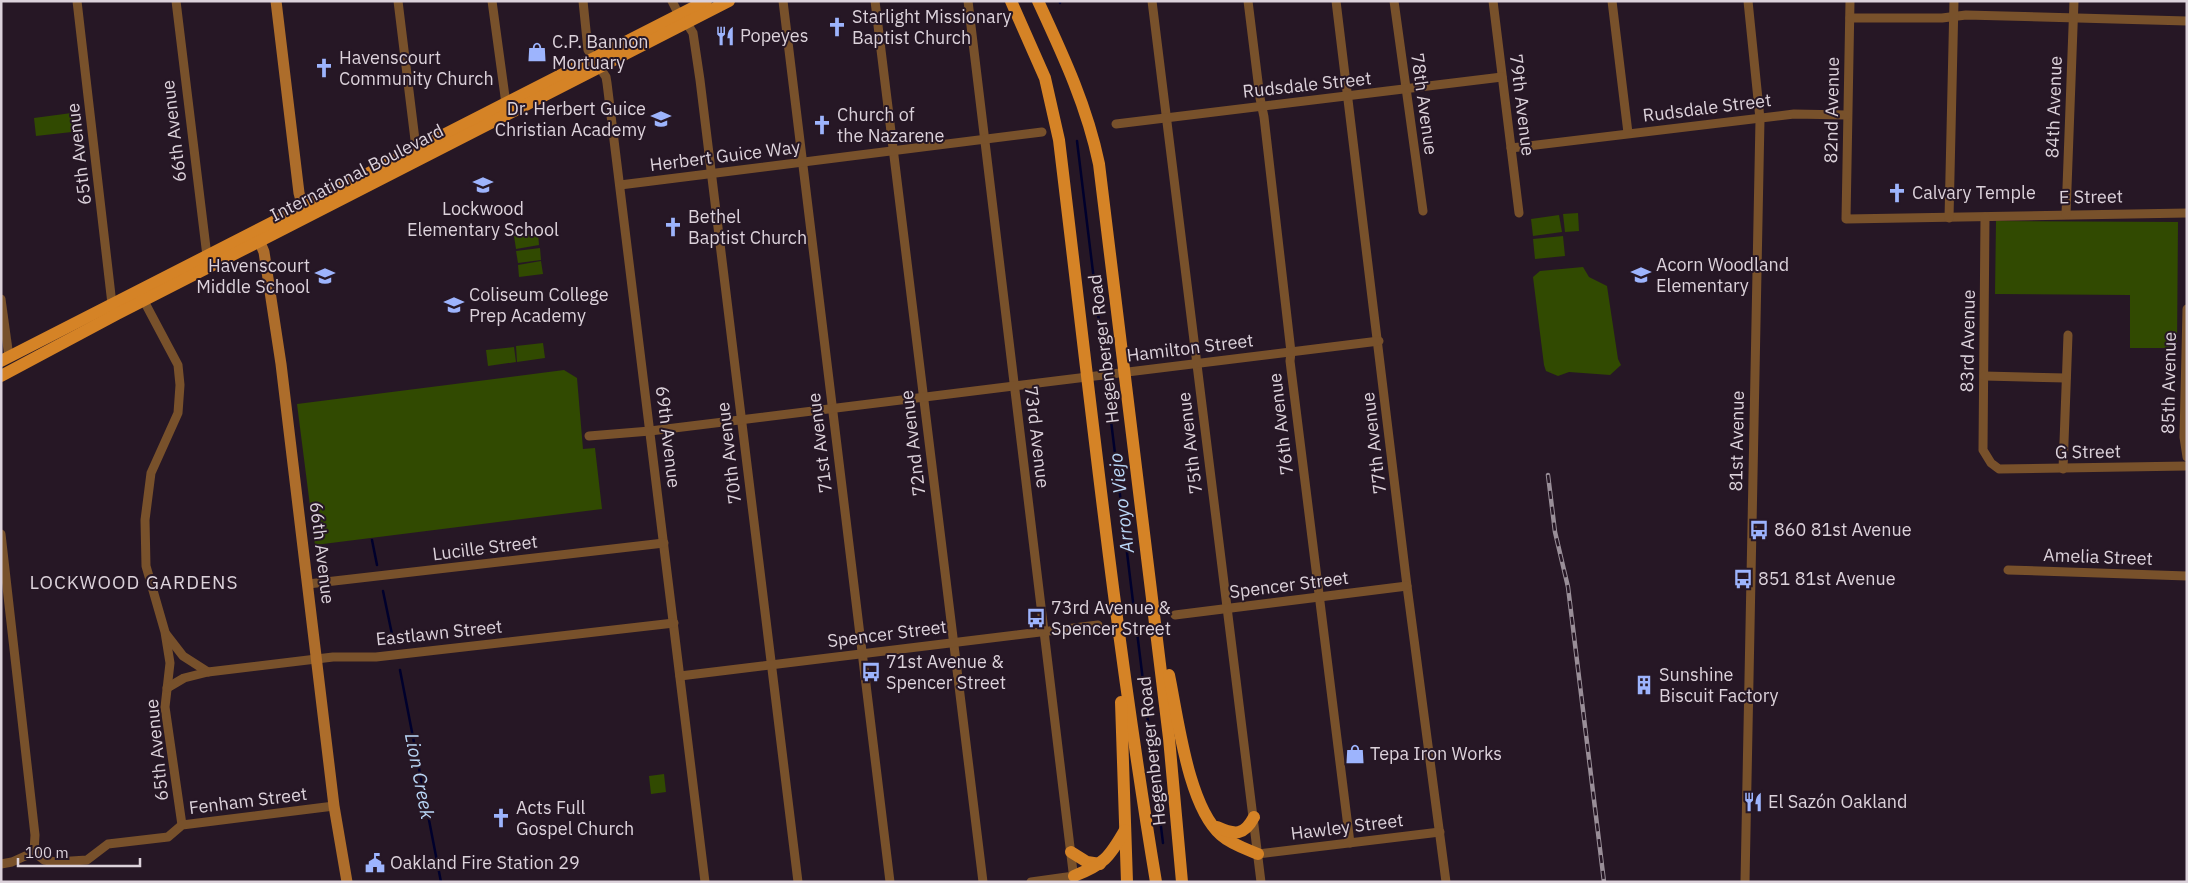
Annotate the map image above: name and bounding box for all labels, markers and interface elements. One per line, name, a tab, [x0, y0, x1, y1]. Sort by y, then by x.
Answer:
place label: Starlight Missionary Baptist Church	[852, 5, 1011, 49]
church icon: Starlight Missionary Baptist Church	[826, 16, 848, 38]
place label: Popeyes	[740, 24, 808, 47]
restaurant icon: Popeyes	[714, 25, 736, 47]
place label: C.P. Bannon Mortuary	[552, 30, 648, 74]
shop icon: C.P. Bannon Mortuary	[526, 41, 548, 63]
place label: Havenscourt Community Church	[339, 46, 494, 90]
street label: 78th Avenue	[1406, 52, 1443, 156]
street label: 79th Avenue	[1505, 53, 1540, 157]
street label: 84th Avenue	[2040, 55, 2067, 159]
street label: 82nd Avenue	[1819, 56, 1844, 163]
church icon: Havenscourt Community Church	[313, 57, 335, 79]
street label: Rudsdale Street	[1241, 66, 1372, 103]
street label: 66th Avenue	[156, 79, 191, 183]
street label: Rudsdale Street	[1641, 88, 1773, 127]
place label: Dr. Herbert Guice Christian Academy	[495, 97, 646, 141]
street label: 65th Avenue	[61, 102, 96, 206]
place label: Church of the Nazarene	[837, 103, 945, 147]
school or university icon: Dr. Herbert Guice Christian Academy	[650, 108, 672, 130]
church icon: Church of the Nazarene	[811, 114, 833, 136]
street label: International Boulevard	[266, 119, 447, 226]
street label: Herbert Guice Way	[648, 135, 802, 176]
school or university icon: Lockwood Elementary School	[472, 174, 494, 196]
place label: Calvary Temple	[1912, 181, 2036, 204]
church icon: Calvary Temple	[1886, 182, 1908, 204]
street label: E Street	[2059, 184, 2123, 209]
place label: Lockwood Elementary School	[407, 197, 559, 241]
place label: Bethel Baptist Church	[688, 205, 807, 249]
church icon: Bethel Baptist Church	[662, 216, 684, 238]
place label: Acorn Woodland Elementary	[1656, 253, 1789, 297]
place label: Havenscourt Middle School	[196, 254, 310, 298]
school or university icon: Acorn Woodland Elementary	[1630, 264, 1652, 286]
school or university icon: Havenscourt Middle School	[314, 265, 336, 287]
street label: Hegenberger Road	[1083, 273, 1124, 425]
place label: Coliseum College Prep Academy	[469, 283, 609, 327]
street label: 83rd Avenue	[1955, 289, 1980, 393]
school or university icon: Coliseum College Prep Academy	[443, 294, 465, 316]
street label: Hamilton Street	[1125, 328, 1255, 367]
street label: 85th Avenue	[2156, 331, 2181, 434]
street label: 76th Avenue	[1263, 372, 1298, 476]
street label: 73rd Avenue	[1020, 384, 1055, 490]
street label: 69th Avenue	[651, 385, 686, 489]
street label: 72nd Avenue	[895, 389, 930, 497]
street label: 81st Avenue	[1724, 390, 1749, 492]
street label: 71st Avenue	[802, 391, 837, 495]
street label: 75th Avenue	[1172, 391, 1207, 495]
street label: 77th Avenue	[1356, 391, 1391, 495]
street label: 70th Avenue	[711, 401, 746, 505]
street label: G Street	[2055, 439, 2121, 464]
water label: Arroyo Viejo	[1103, 452, 1139, 555]
street label: 66th Avenue	[305, 501, 340, 605]
place label: 860 81st Avenue	[1774, 518, 1912, 541]
bus stop icon: 860 81st Avenue	[1748, 519, 1770, 541]
street label: Lucille Street	[431, 530, 539, 565]
street label: Amelia Street	[2043, 543, 2153, 570]
street label: Spencer Street	[1228, 566, 1350, 603]
place label: 851 81st Avenue	[1758, 567, 1896, 590]
bus stop icon: 851 81st Avenue	[1732, 568, 1754, 590]
district label: LOCKWOOD GARDENS	[30, 570, 238, 594]
place label: 73rd Avenue & Spencer Street	[1051, 596, 1171, 640]
bus stop icon: 73rd Avenue & Spencer Street	[1025, 607, 1047, 629]
street label: Eastlawn Street	[375, 614, 503, 651]
street label: Spencer Street	[826, 615, 948, 652]
place label: 71st Avenue & Spencer Street	[886, 650, 1006, 694]
bus stop icon: 71st Avenue & Spencer Street	[860, 661, 882, 683]
place label: Sunshine Biscuit Factory	[1659, 663, 1778, 707]
building icon: Sunshine Biscuit Factory	[1633, 674, 1655, 696]
street label: Hegenberger Road	[1132, 675, 1171, 827]
street label: 65th Avenue	[140, 698, 173, 802]
water label: Lion Creek	[400, 731, 440, 822]
place label: Tepa Iron Works	[1370, 742, 1502, 765]
shop icon: Tepa Iron Works	[1344, 743, 1366, 765]
street label: Fenham Street	[188, 782, 308, 819]
place label: El Sazón Oakland	[1768, 790, 1907, 813]
restaurant icon: El Sazón Oakland	[1742, 791, 1764, 813]
place label: Acts Full Gospel Church	[516, 796, 634, 840]
church icon: Acts Full Gospel Church	[490, 807, 512, 829]
street label: Hawley Street	[1289, 808, 1405, 845]
scale bar	[18, 836, 140, 868]
text: 100 m	[25, 843, 69, 862]
place label: Oakland Fire Station 29	[390, 851, 580, 874]
public building icon: Oakland Fire Station 29	[364, 852, 386, 874]

